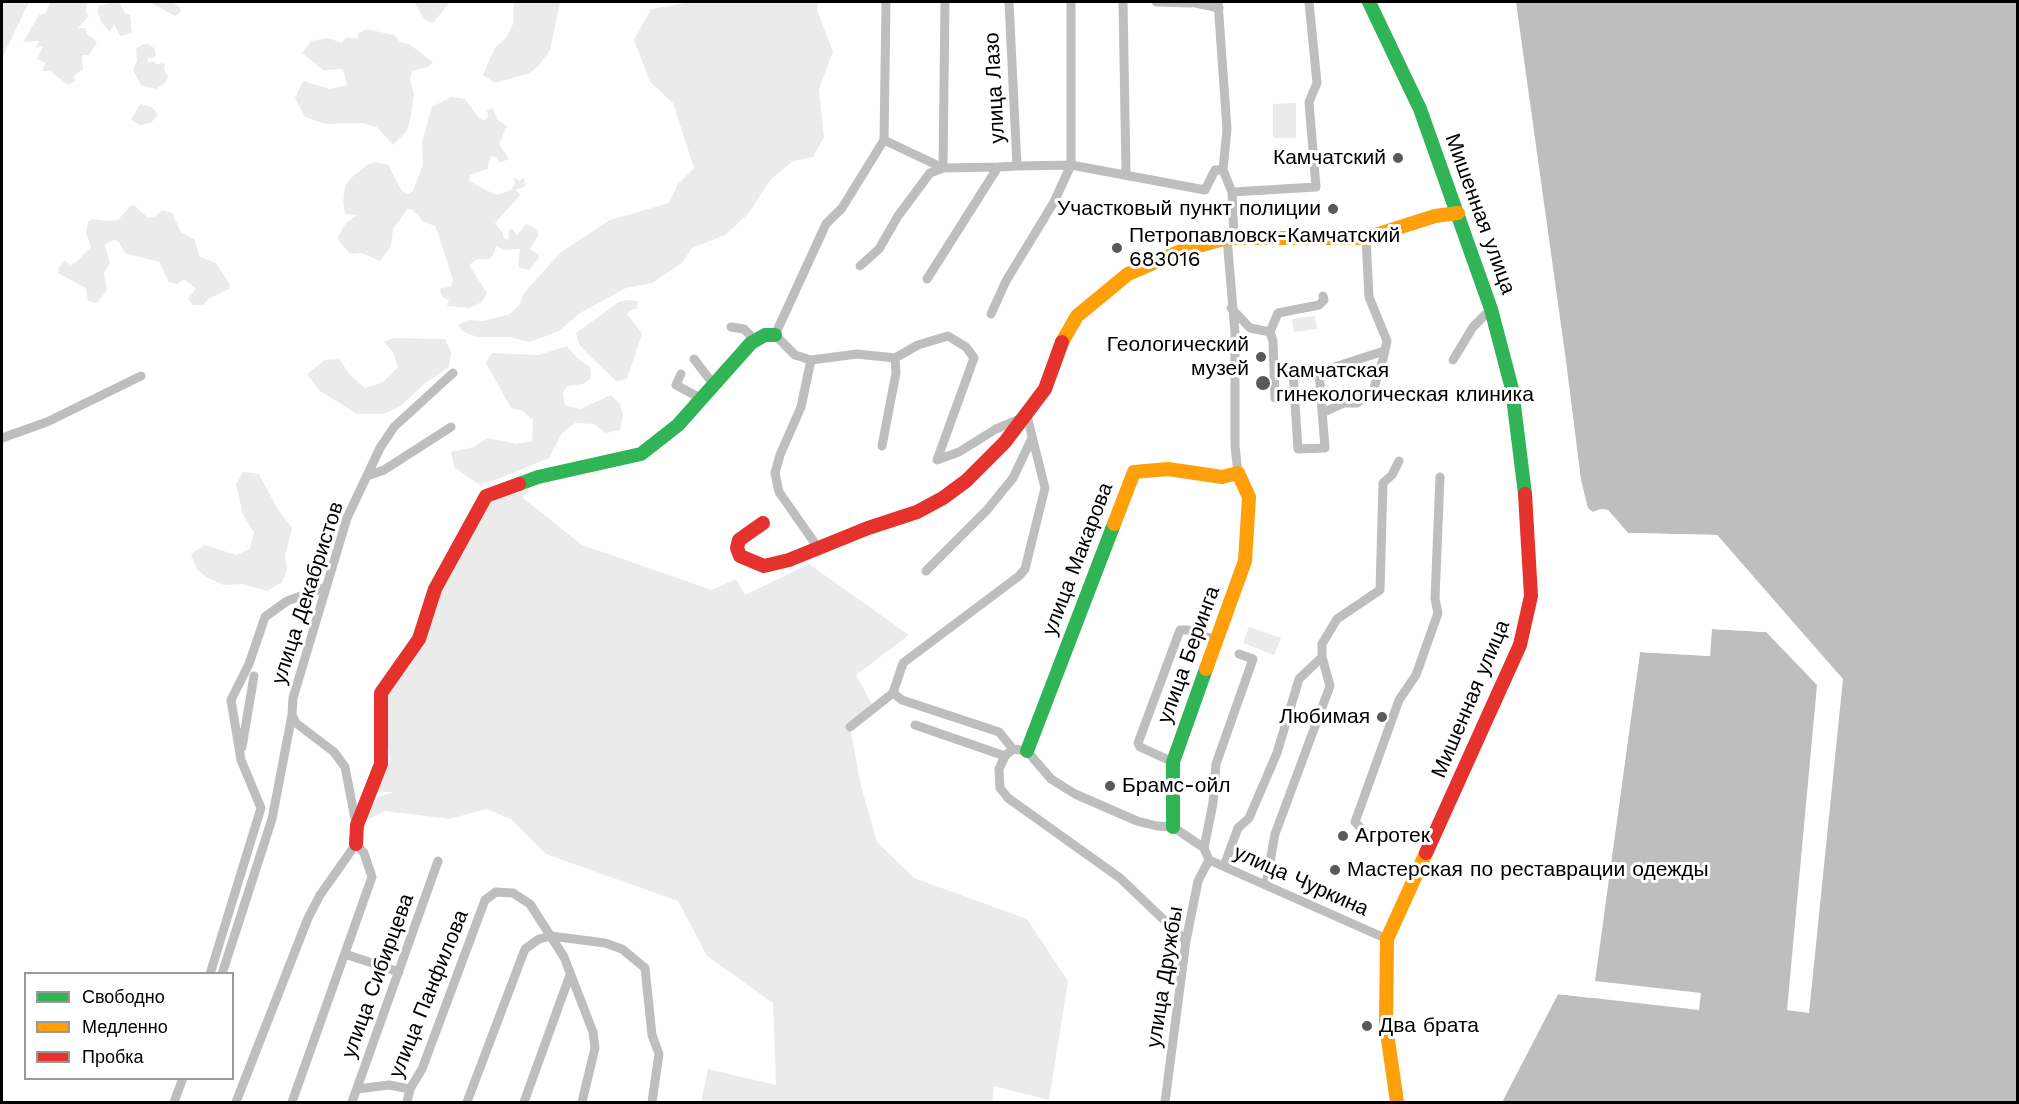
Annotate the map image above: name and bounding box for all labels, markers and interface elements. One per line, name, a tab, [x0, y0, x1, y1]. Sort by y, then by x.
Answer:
street label: улица Лазо	[980, 32, 1010, 144]
street label: Мишенная улица	[1439, 130, 1521, 298]
place label: Камчатский	[1273, 145, 1386, 171]
marker: Камчатский	[1391, 151, 1405, 165]
place label: Участковый пункт полиции	[1057, 196, 1321, 222]
marker: Участковый пункт полиции	[1326, 202, 1340, 216]
place label: Петропавловск-Камчатский 683016	[1129, 223, 1400, 273]
marker: Петропавловск-Камчатский 683016	[1110, 241, 1124, 255]
place label: Геологический музей	[1107, 332, 1249, 382]
marker: Геологический музей	[1254, 350, 1268, 364]
place label: Камчатская гинекологическая клиника	[1276, 358, 1534, 408]
marker: Камчатская гинекологическая клиника	[1254, 374, 1272, 392]
street label: улица Макарова	[1037, 479, 1119, 639]
street label: улица Декабристов	[267, 499, 349, 687]
street label: улица Беринга	[1152, 583, 1226, 727]
street label: Мишенная улица	[1426, 616, 1516, 782]
place label: Любимая	[1279, 704, 1370, 730]
marker: Любимая	[1375, 710, 1389, 724]
place label: Брамс-ойл	[1122, 773, 1230, 799]
marker: Брамс-ойл	[1103, 779, 1117, 793]
place label: Агротек	[1355, 823, 1430, 849]
marker: Агротек	[1336, 829, 1350, 843]
street label: улица Чуркина	[1230, 840, 1372, 922]
place label: Мастерская по реставрации одежды	[1347, 857, 1709, 883]
marker: Мастерская по реставрации одежды	[1328, 863, 1342, 877]
street label: улица Сибирцева	[337, 890, 419, 1062]
street label: улица Дружбы	[1141, 905, 1189, 1049]
street label: улица Панфилова	[384, 906, 474, 1082]
legend	[24, 972, 234, 1080]
text: Свободно	[82, 986, 165, 1007]
place label: Два брата	[1379, 1013, 1479, 1039]
text: Медленно	[82, 1016, 168, 1037]
marker: Два брата	[1360, 1019, 1374, 1033]
text: Пробка	[82, 1046, 144, 1067]

